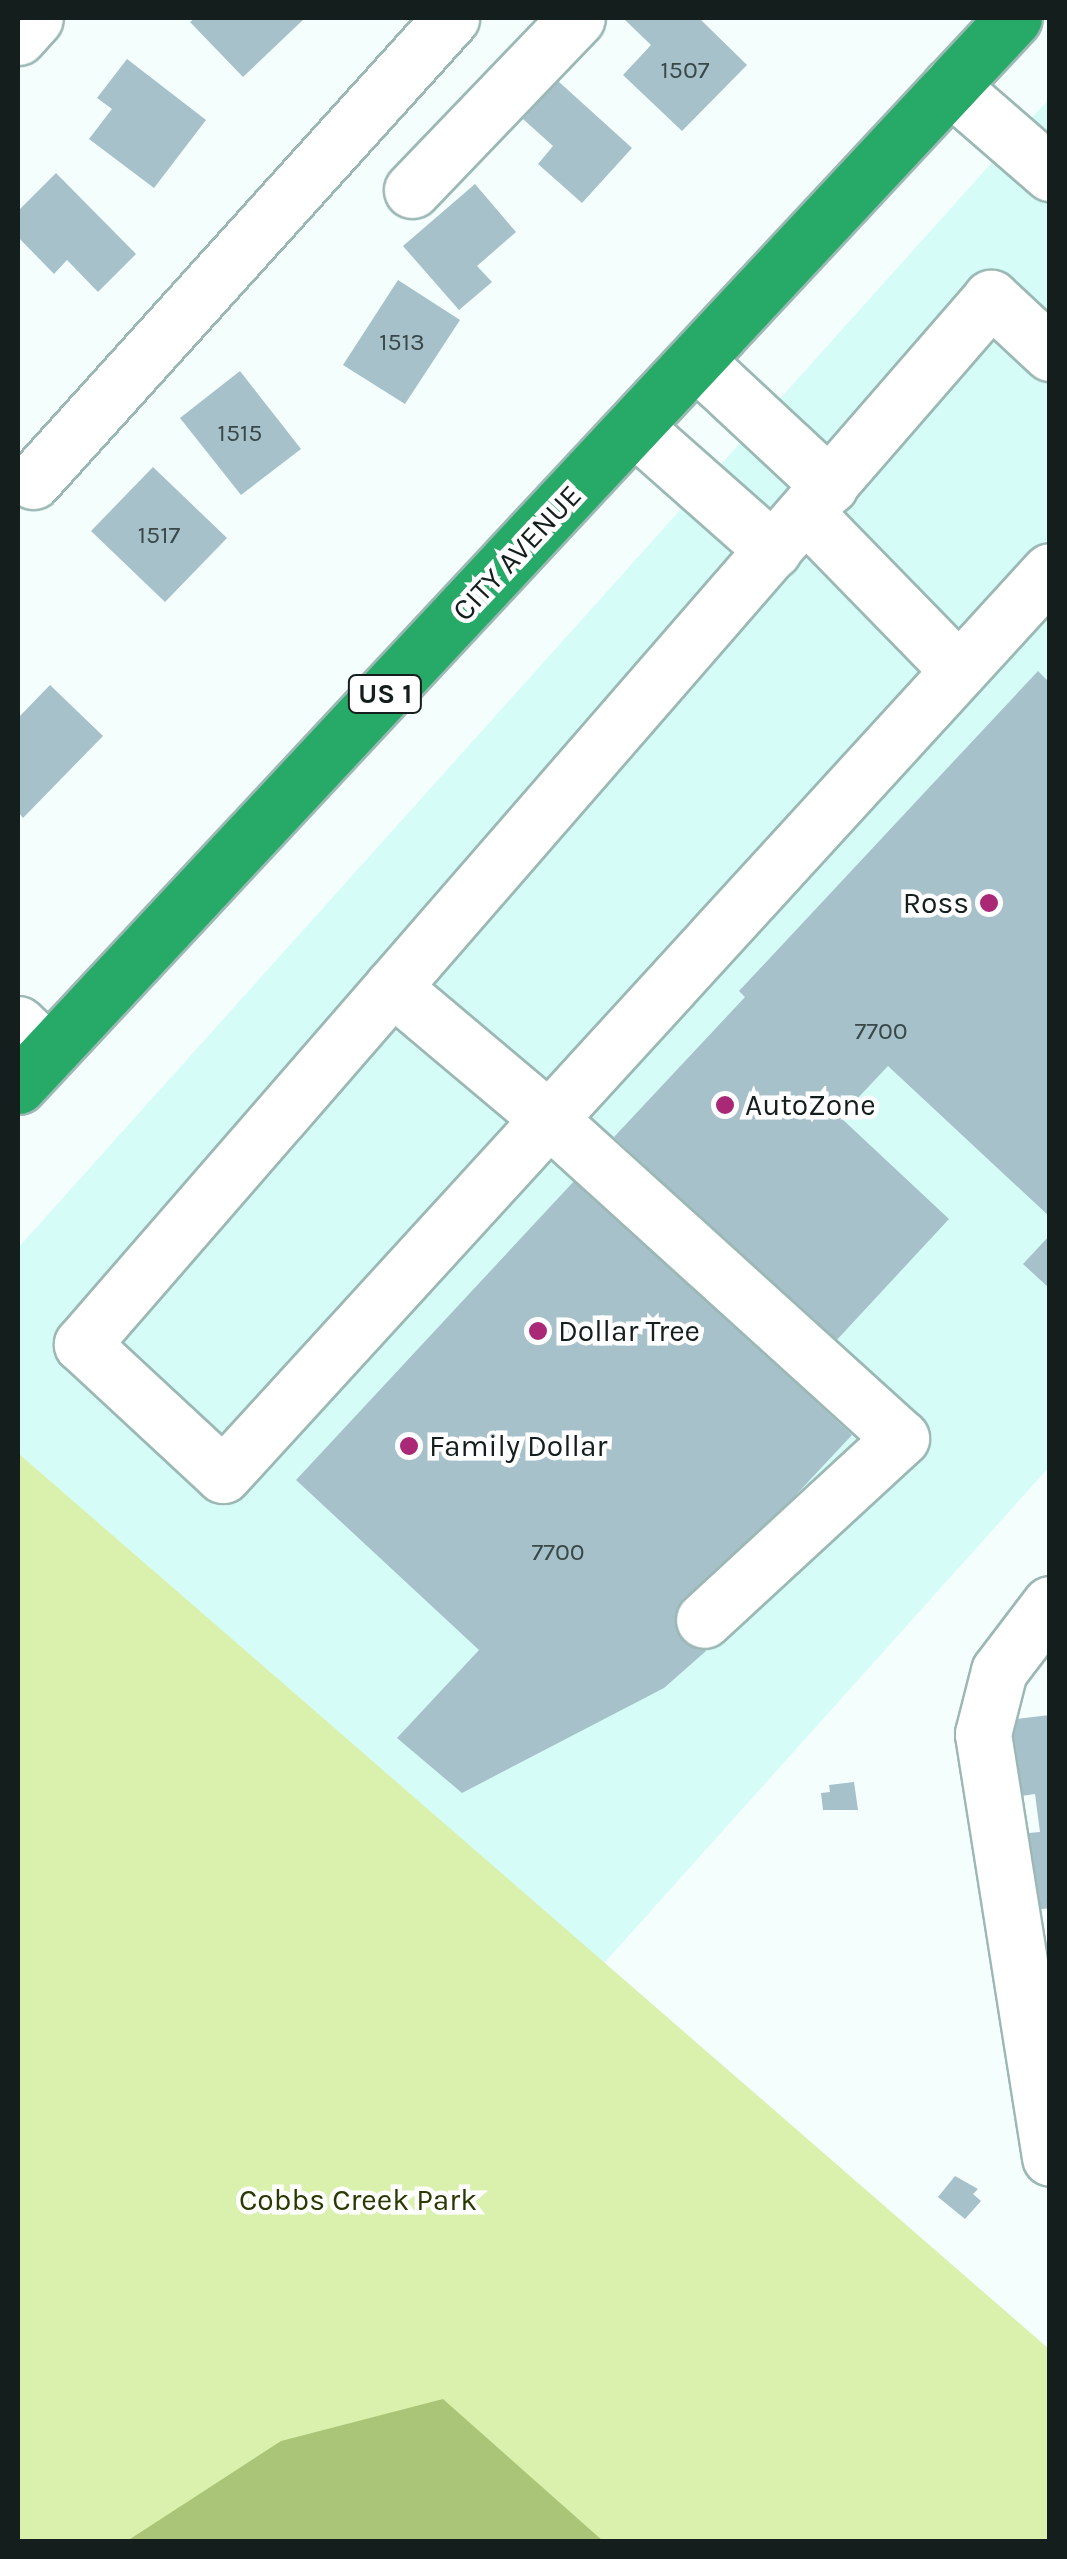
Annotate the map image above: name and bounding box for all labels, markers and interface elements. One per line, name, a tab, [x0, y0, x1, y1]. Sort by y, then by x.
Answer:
house number: 1507	[661, 55, 709, 85]
house number: 1513	[379, 327, 425, 357]
house number: 1515	[218, 418, 262, 448]
street label: CITY AVENUE	[445, 478, 589, 628]
house number: 1517	[138, 520, 180, 550]
road number: US 1	[348, 671, 422, 717]
place label: Ross	[903, 885, 969, 921]
marker: Ross	[978, 892, 1000, 914]
house number: 7700	[854, 1016, 908, 1046]
place label: AutoZone	[745, 1087, 876, 1123]
marker: AutoZone	[714, 1094, 736, 1116]
place label: Dollar Tree	[558, 1313, 700, 1349]
marker: Dollar Tree	[527, 1320, 549, 1342]
place label: Family Dollar	[429, 1428, 607, 1464]
marker: Family Dollar	[398, 1435, 420, 1457]
house number: 7700	[531, 1537, 585, 1567]
park label: Cobbs Creek Park	[239, 2182, 477, 2218]

